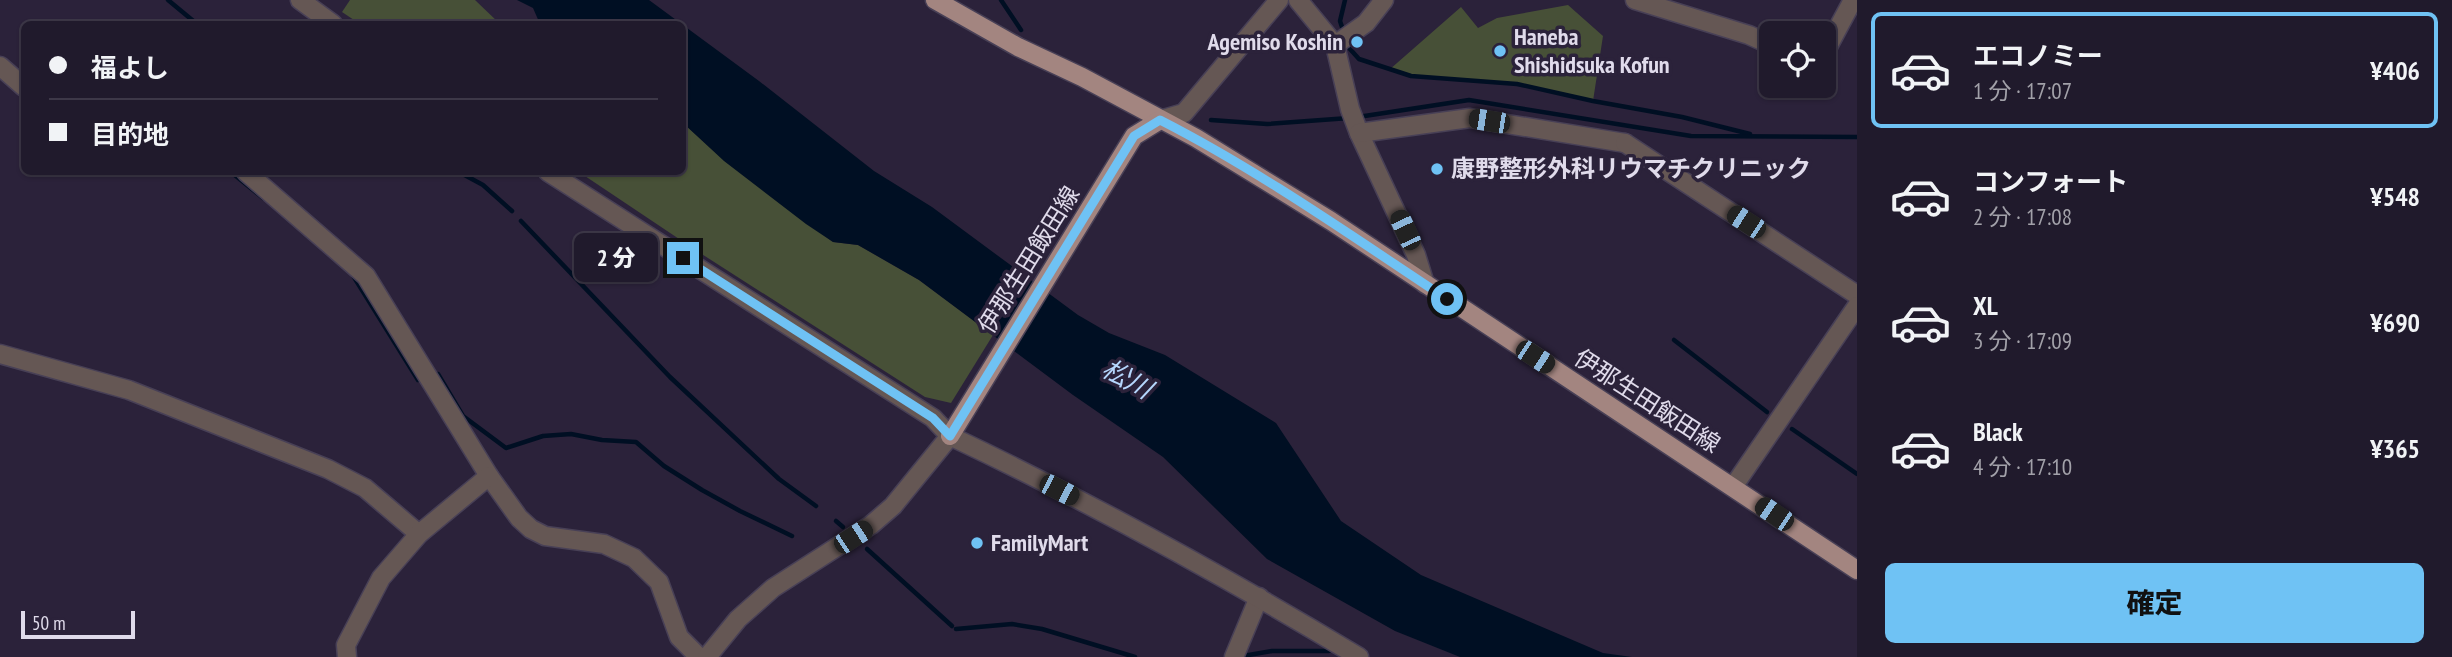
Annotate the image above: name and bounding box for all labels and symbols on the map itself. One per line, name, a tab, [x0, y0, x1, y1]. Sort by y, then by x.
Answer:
place label: Haneba Shishidsuka Kofun	[1514, 21, 1670, 80]
place label: Agemiso Koshin	[1207, 26, 1343, 57]
marker: Agemiso Koshin	[1349, 34, 1365, 50]
marker: Haneba Shishidsuka Kofun	[1492, 43, 1508, 59]
car	[1467, 107, 1512, 135]
place label: 康野整形外科リウマチクリニック	[1451, 153, 1811, 184]
marker: 康野整形外科リウマチクリニック	[1429, 161, 1445, 177]
street label: 伊那生田飯田線	[971, 180, 1086, 339]
car	[1723, 202, 1770, 242]
car	[1387, 207, 1424, 253]
callout: 2 分	[574, 233, 658, 282]
route end	[667, 242, 699, 274]
route start	[1431, 283, 1463, 315]
car	[1512, 337, 1559, 377]
street label: 伊那生田飯田線	[1568, 342, 1726, 459]
water label: 松川	[1096, 352, 1161, 407]
car	[1036, 471, 1083, 509]
car	[1751, 494, 1798, 534]
car	[830, 517, 877, 557]
place label: FamilyMart	[991, 527, 1088, 558]
marker: FamilyMart	[969, 535, 985, 551]
scale bar	[21, 608, 135, 640]

